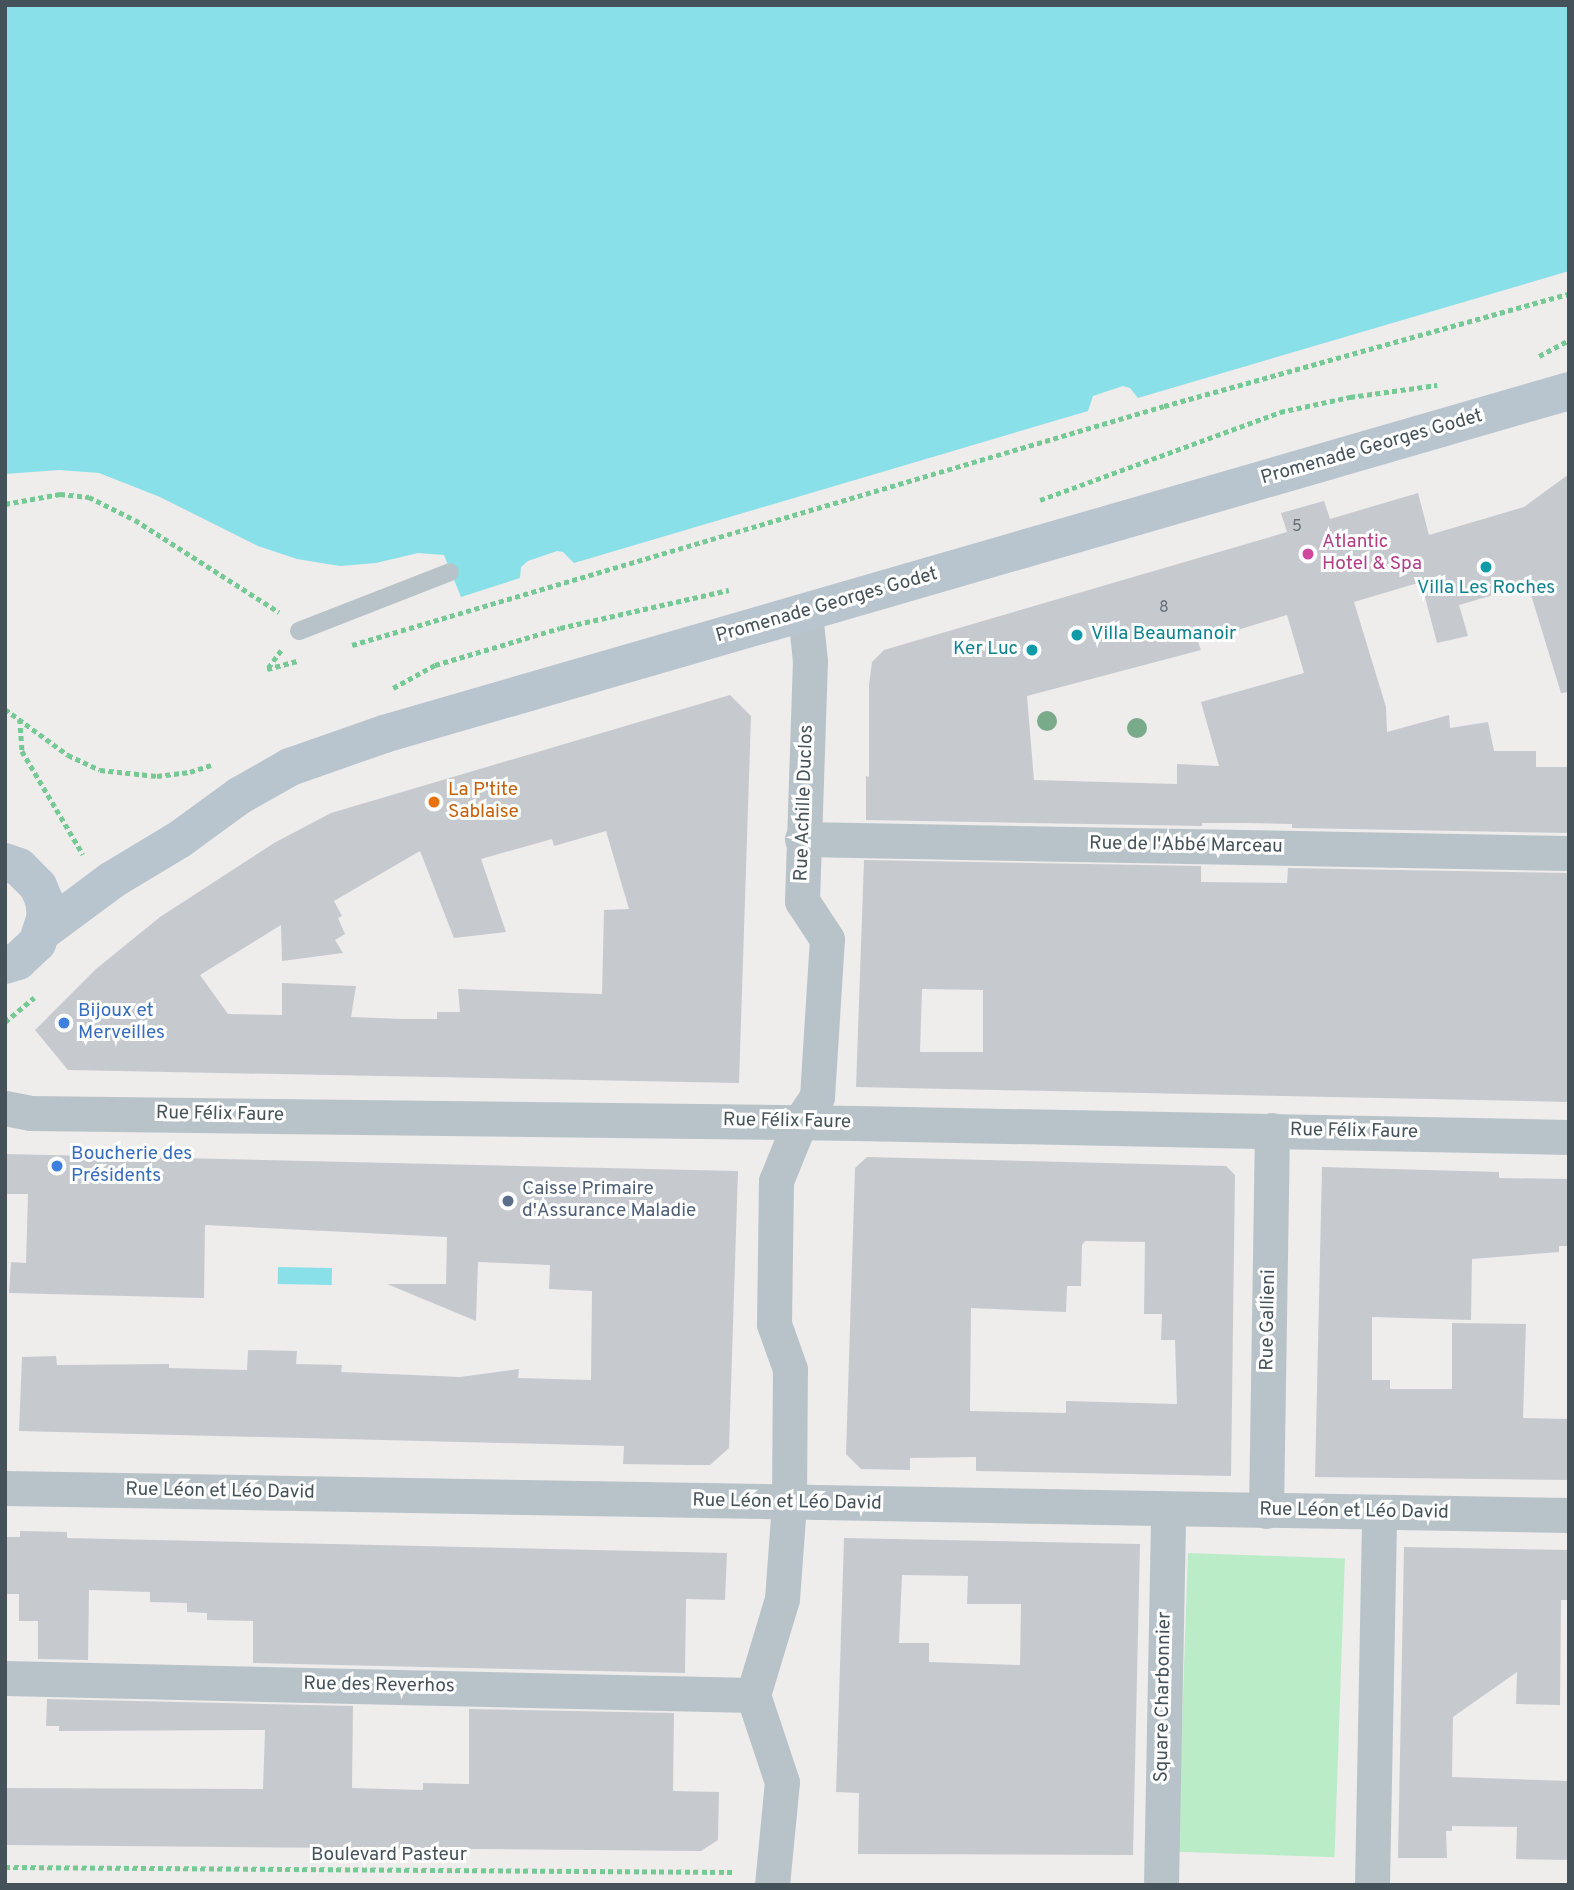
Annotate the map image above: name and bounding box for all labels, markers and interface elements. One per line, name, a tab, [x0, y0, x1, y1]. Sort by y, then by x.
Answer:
street label: Promenade Georges Godet	[1259, 405, 1485, 491]
house number: 5	[1292, 517, 1302, 537]
place label: Atlantic Hotel & Spa	[1322, 532, 1422, 576]
marker: Atlantic Hotel & Spa	[1300, 546, 1316, 562]
marker: Villa Les Roches	[1478, 559, 1494, 575]
street label: Promenade Georges Godet	[714, 563, 940, 649]
place label: Villa Les Roches	[1417, 578, 1555, 600]
house number: 8	[1159, 598, 1169, 618]
place label: Villa Beaumanoir	[1091, 624, 1236, 646]
marker: Villa Beaumanoir	[1069, 627, 1085, 643]
place label: Ker Luc	[953, 639, 1018, 661]
marker: Ker Luc	[1024, 642, 1040, 658]
street label: Rue Achille Duclos	[791, 724, 819, 882]
place label: La P'tite Sablaise	[448, 780, 519, 824]
marker: La P'tite Sablaise	[426, 794, 442, 810]
street label: Rue de l'Abbé Marceau	[1089, 833, 1283, 859]
place label: Bijoux et Merveilles	[78, 1001, 165, 1045]
marker: Bijoux et Merveilles	[56, 1015, 72, 1031]
street label: Rue Félix Faure	[156, 1102, 284, 1128]
street label: Rue Félix Faure	[723, 1109, 851, 1135]
street label: Rue Félix Faure	[1290, 1119, 1418, 1145]
place label: Boucherie des Présidents	[71, 1144, 192, 1188]
marker: Boucherie des Présidents	[49, 1158, 65, 1174]
place label: Caisse Primaire d'Assurance Maladie	[522, 1179, 696, 1223]
marker: Caisse Primaire d'Assurance Maladie	[500, 1193, 516, 1209]
street label: Rue Gallieni	[1257, 1269, 1281, 1371]
street label: Rue Léon et Léo David	[125, 1479, 315, 1505]
street label: Rue Léon et Léo David	[692, 1490, 882, 1516]
street label: Rue Léon et Léo David	[1259, 1499, 1449, 1525]
street label: Square Charbonnier	[1151, 1611, 1177, 1783]
street label: Rue des Reverhos	[303, 1673, 455, 1699]
street label: Boulevard Pasteur	[311, 1845, 467, 1867]

